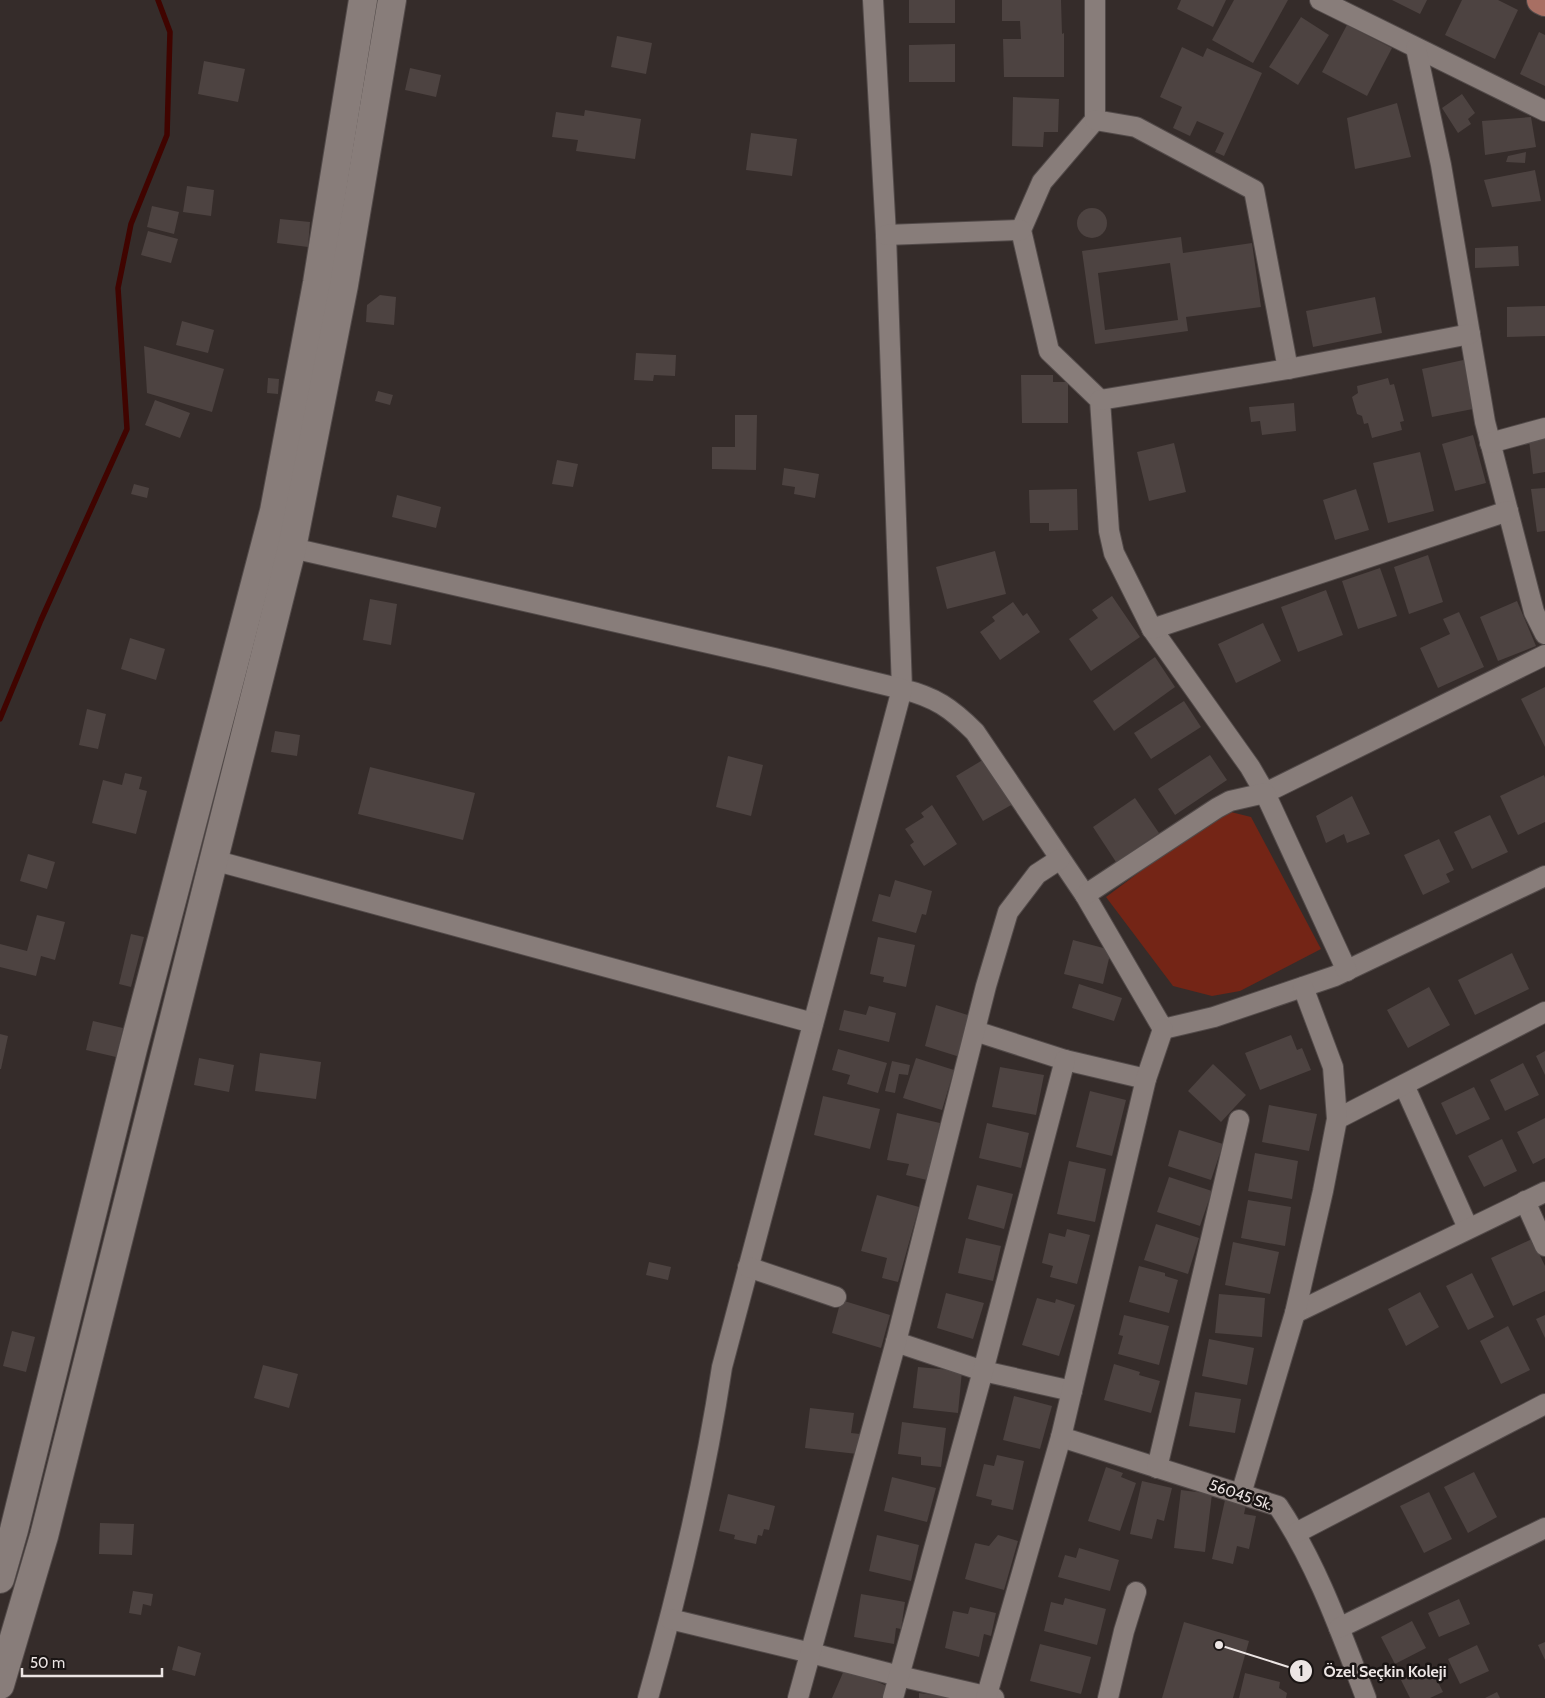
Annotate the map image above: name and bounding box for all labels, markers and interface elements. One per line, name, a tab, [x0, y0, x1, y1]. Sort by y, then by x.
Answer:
street label: 56045 Sk.	[1207, 1476, 1275, 1514]
scale bar	[22, 1646, 162, 1678]
text: 50 m	[30, 1654, 65, 1672]
callout: Özel Seçkin Koleji	[1289, 1656, 1457, 1687]
text: 1	[1298, 1662, 1304, 1680]
text: Özel Seçkin Koleji	[1323, 1662, 1447, 1681]

